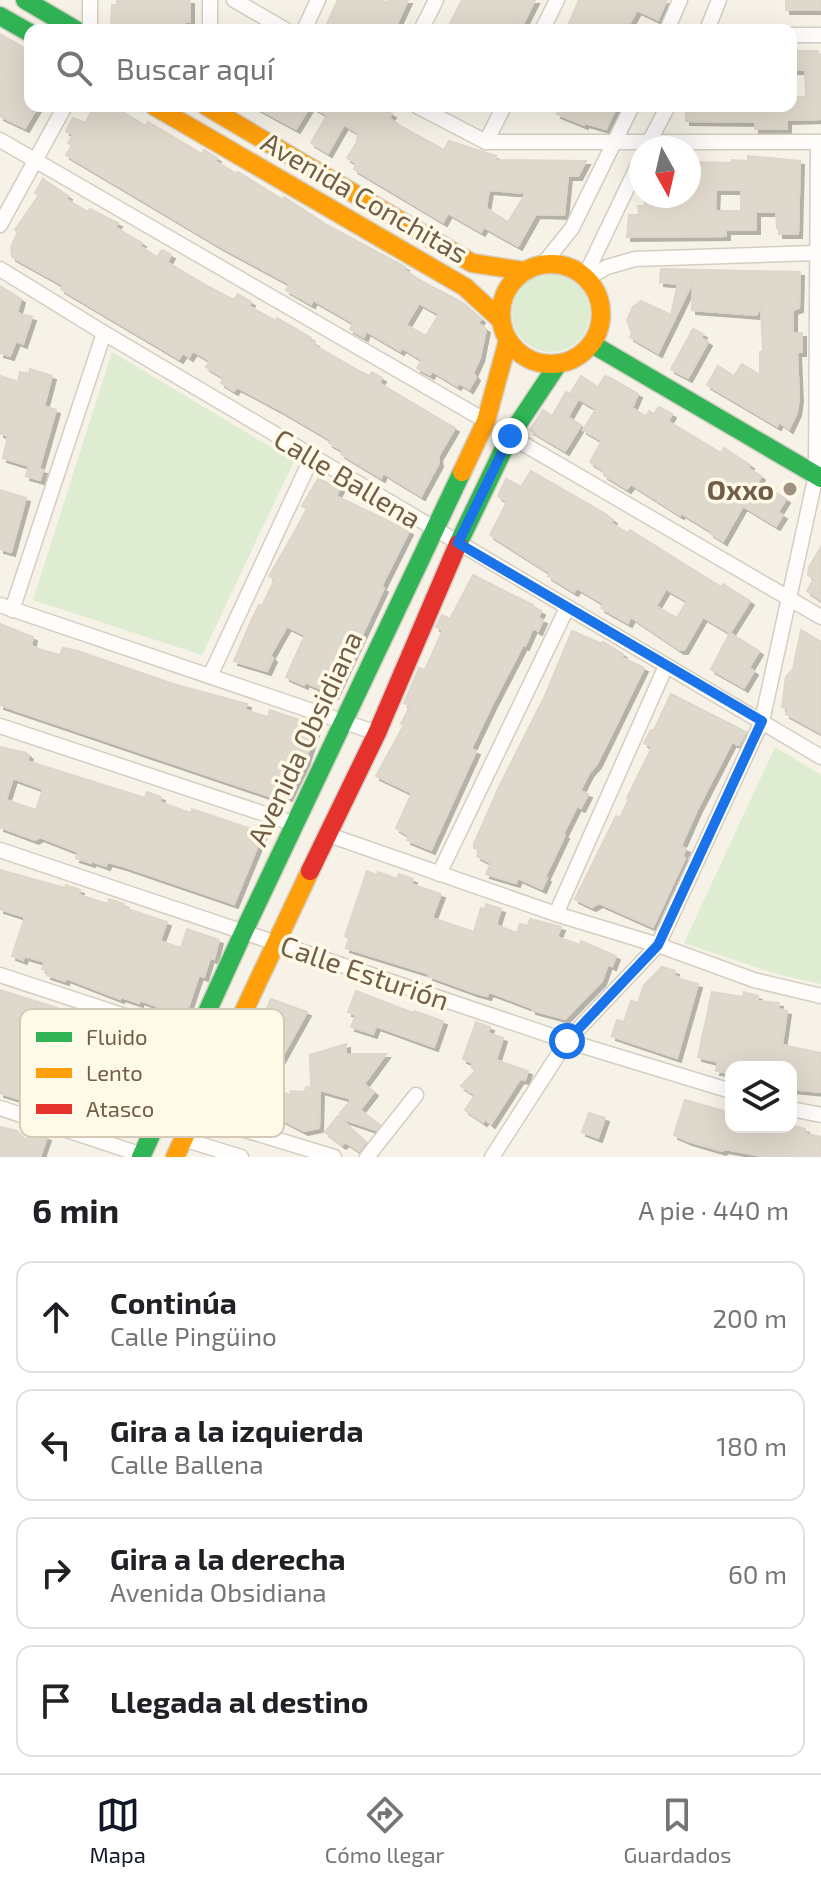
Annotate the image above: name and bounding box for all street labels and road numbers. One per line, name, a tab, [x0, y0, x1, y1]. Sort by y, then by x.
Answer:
street label: Avenida Conchitas	[256, 124, 474, 270]
street label: Calle Ballena	[268, 421, 428, 535]
street label: Avenida Obsidiana	[239, 625, 369, 851]
street label: Calle Esturión	[276, 927, 454, 1017]

